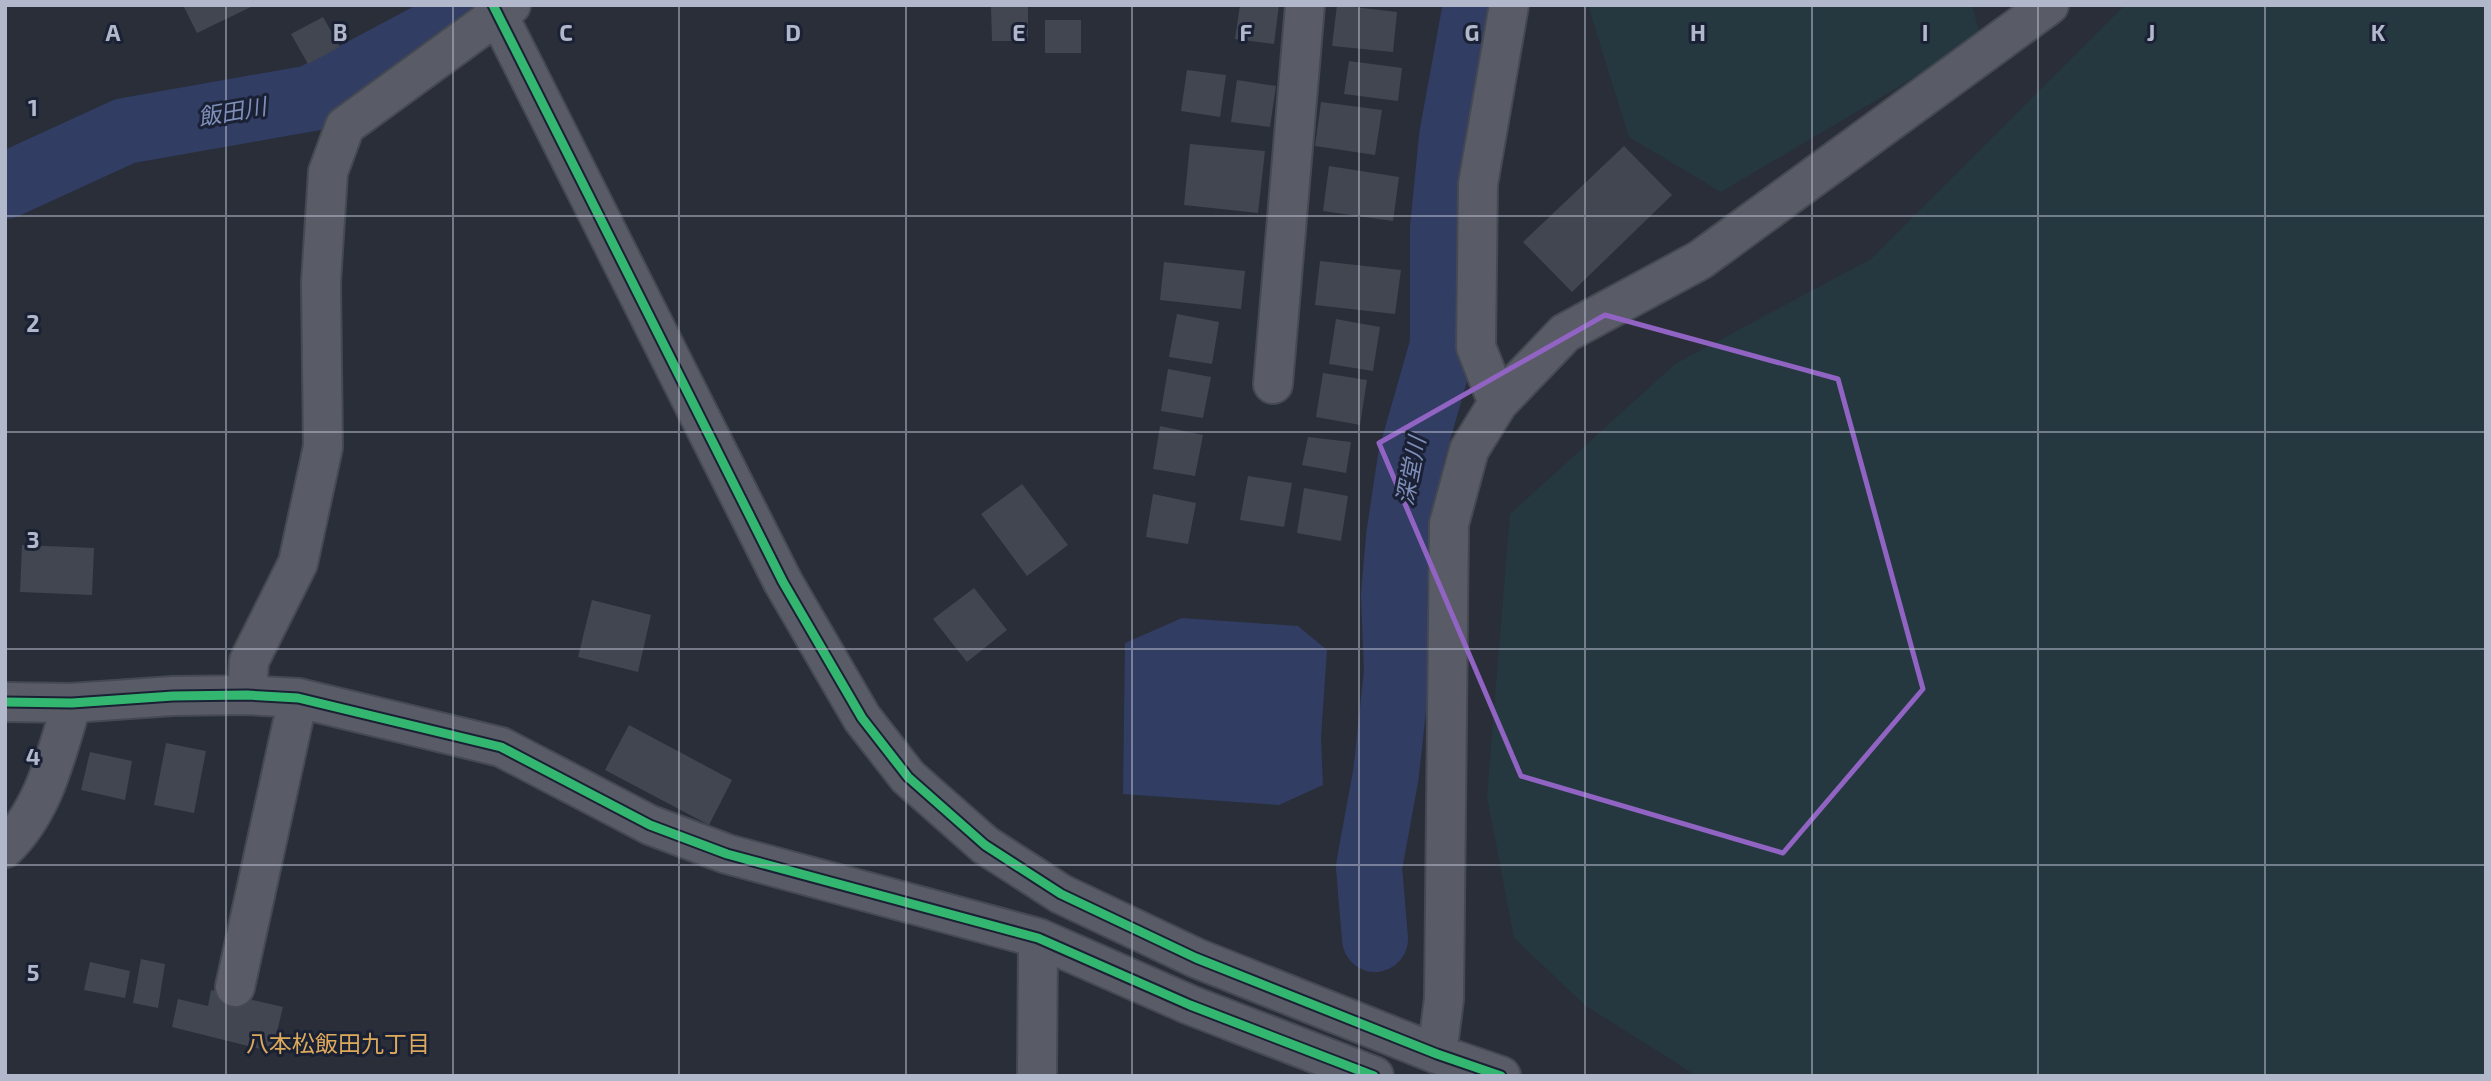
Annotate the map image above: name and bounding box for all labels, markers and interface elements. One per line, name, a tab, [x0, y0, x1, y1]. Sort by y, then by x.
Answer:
text: A	[105, 18, 121, 46]
text: B	[333, 18, 347, 46]
text: C	[559, 18, 573, 46]
text: D	[785, 18, 801, 46]
text: E	[1012, 18, 1026, 46]
text: F	[1240, 18, 1253, 46]
text: G	[1465, 18, 1479, 46]
text: H	[1690, 18, 1706, 46]
text: I	[1922, 18, 1928, 46]
text: J	[2147, 18, 2155, 46]
text: K	[2371, 18, 2386, 46]
water label: 飯田川	[195, 91, 271, 131]
text: 1	[28, 93, 38, 121]
text: 2	[26, 309, 40, 337]
water label: 深堂川	[1390, 431, 1431, 507]
text: 3	[26, 525, 40, 553]
text: 4	[26, 742, 40, 770]
text: 5	[27, 958, 39, 986]
district label: 八本松飯田九丁目	[246, 1029, 430, 1057]

